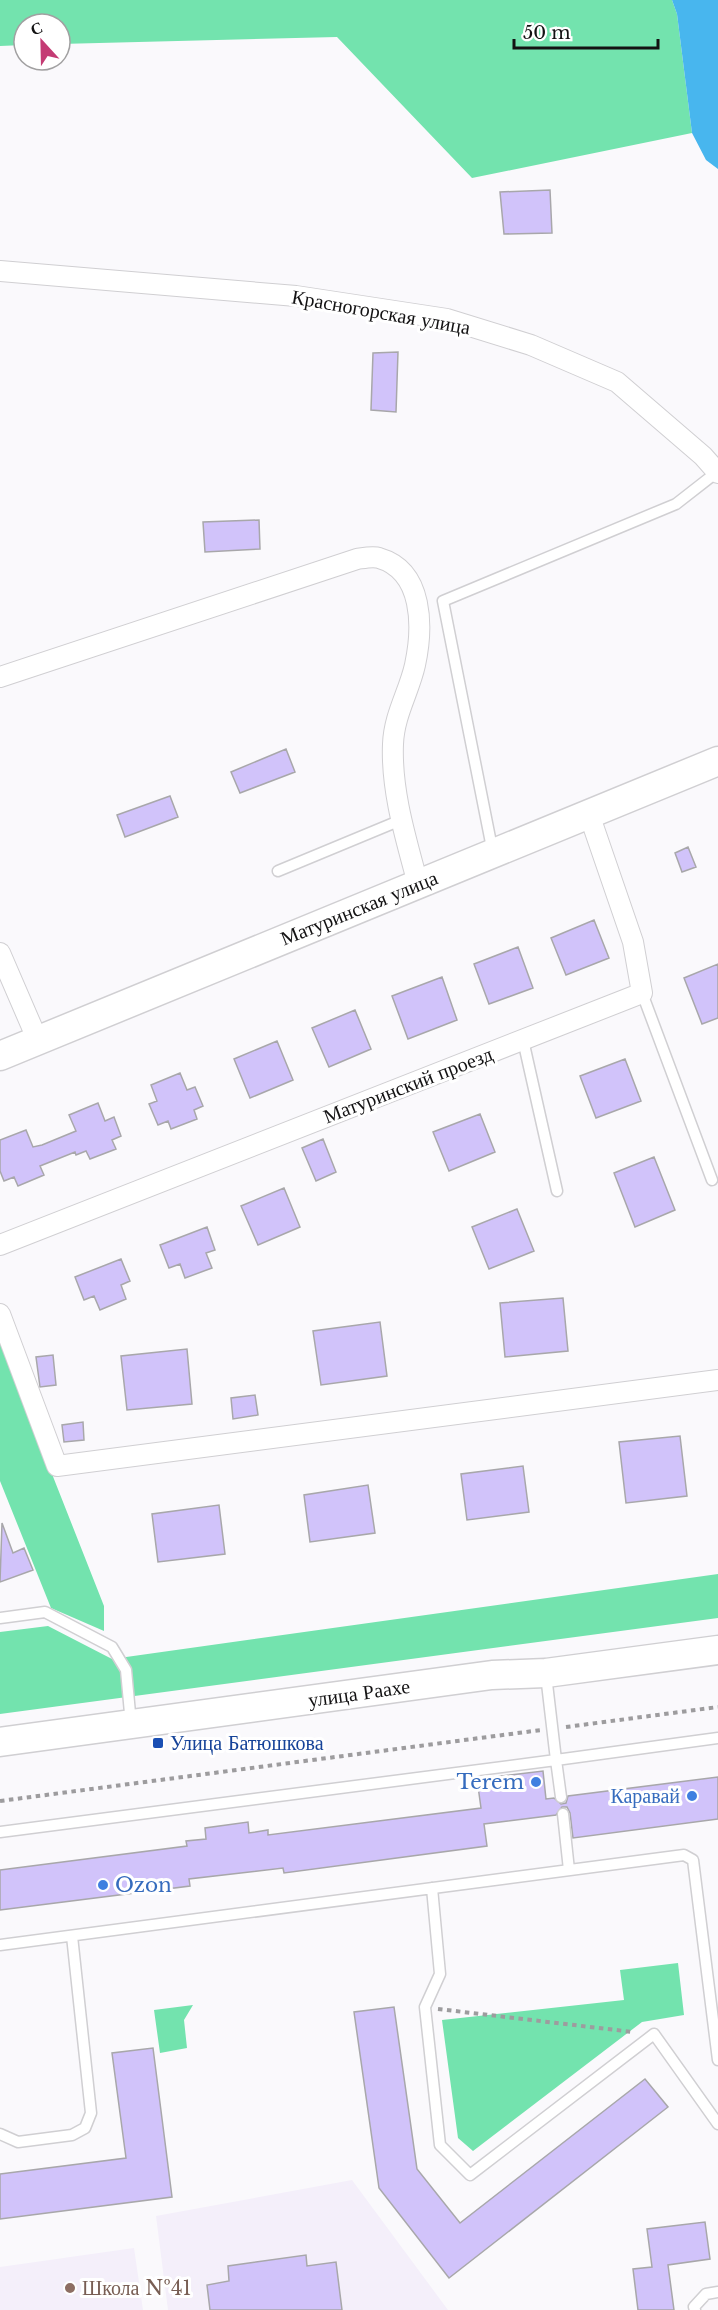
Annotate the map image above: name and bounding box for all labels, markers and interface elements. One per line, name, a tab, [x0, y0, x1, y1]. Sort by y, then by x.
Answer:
north arrow	[12, 12, 72, 72]
scale bar	[514, 12, 658, 50]
text: С	[27, 17, 45, 40]
text: 50 m	[523, 22, 571, 44]
street label: Красногорская улица	[290, 284, 472, 340]
street label: Матуринская улица	[277, 865, 441, 951]
street label: Матуринский проезд	[320, 1042, 496, 1128]
street label: улица Раахе	[307, 1674, 411, 1712]
place label: Улица Батюшкова	[170, 1731, 324, 1755]
marker: Улица Батюшкова	[151, 1736, 165, 1750]
place label: Terem	[456, 1770, 525, 1794]
marker: Terem	[529, 1775, 543, 1789]
place label: Каравай	[610, 1784, 680, 1808]
marker: Каравай	[685, 1789, 699, 1803]
place label: Ozon	[115, 1873, 172, 1897]
marker: Ozon	[96, 1878, 110, 1892]
place label: Школа №41	[82, 2276, 192, 2300]
marker: Школа №41	[63, 2281, 77, 2295]

